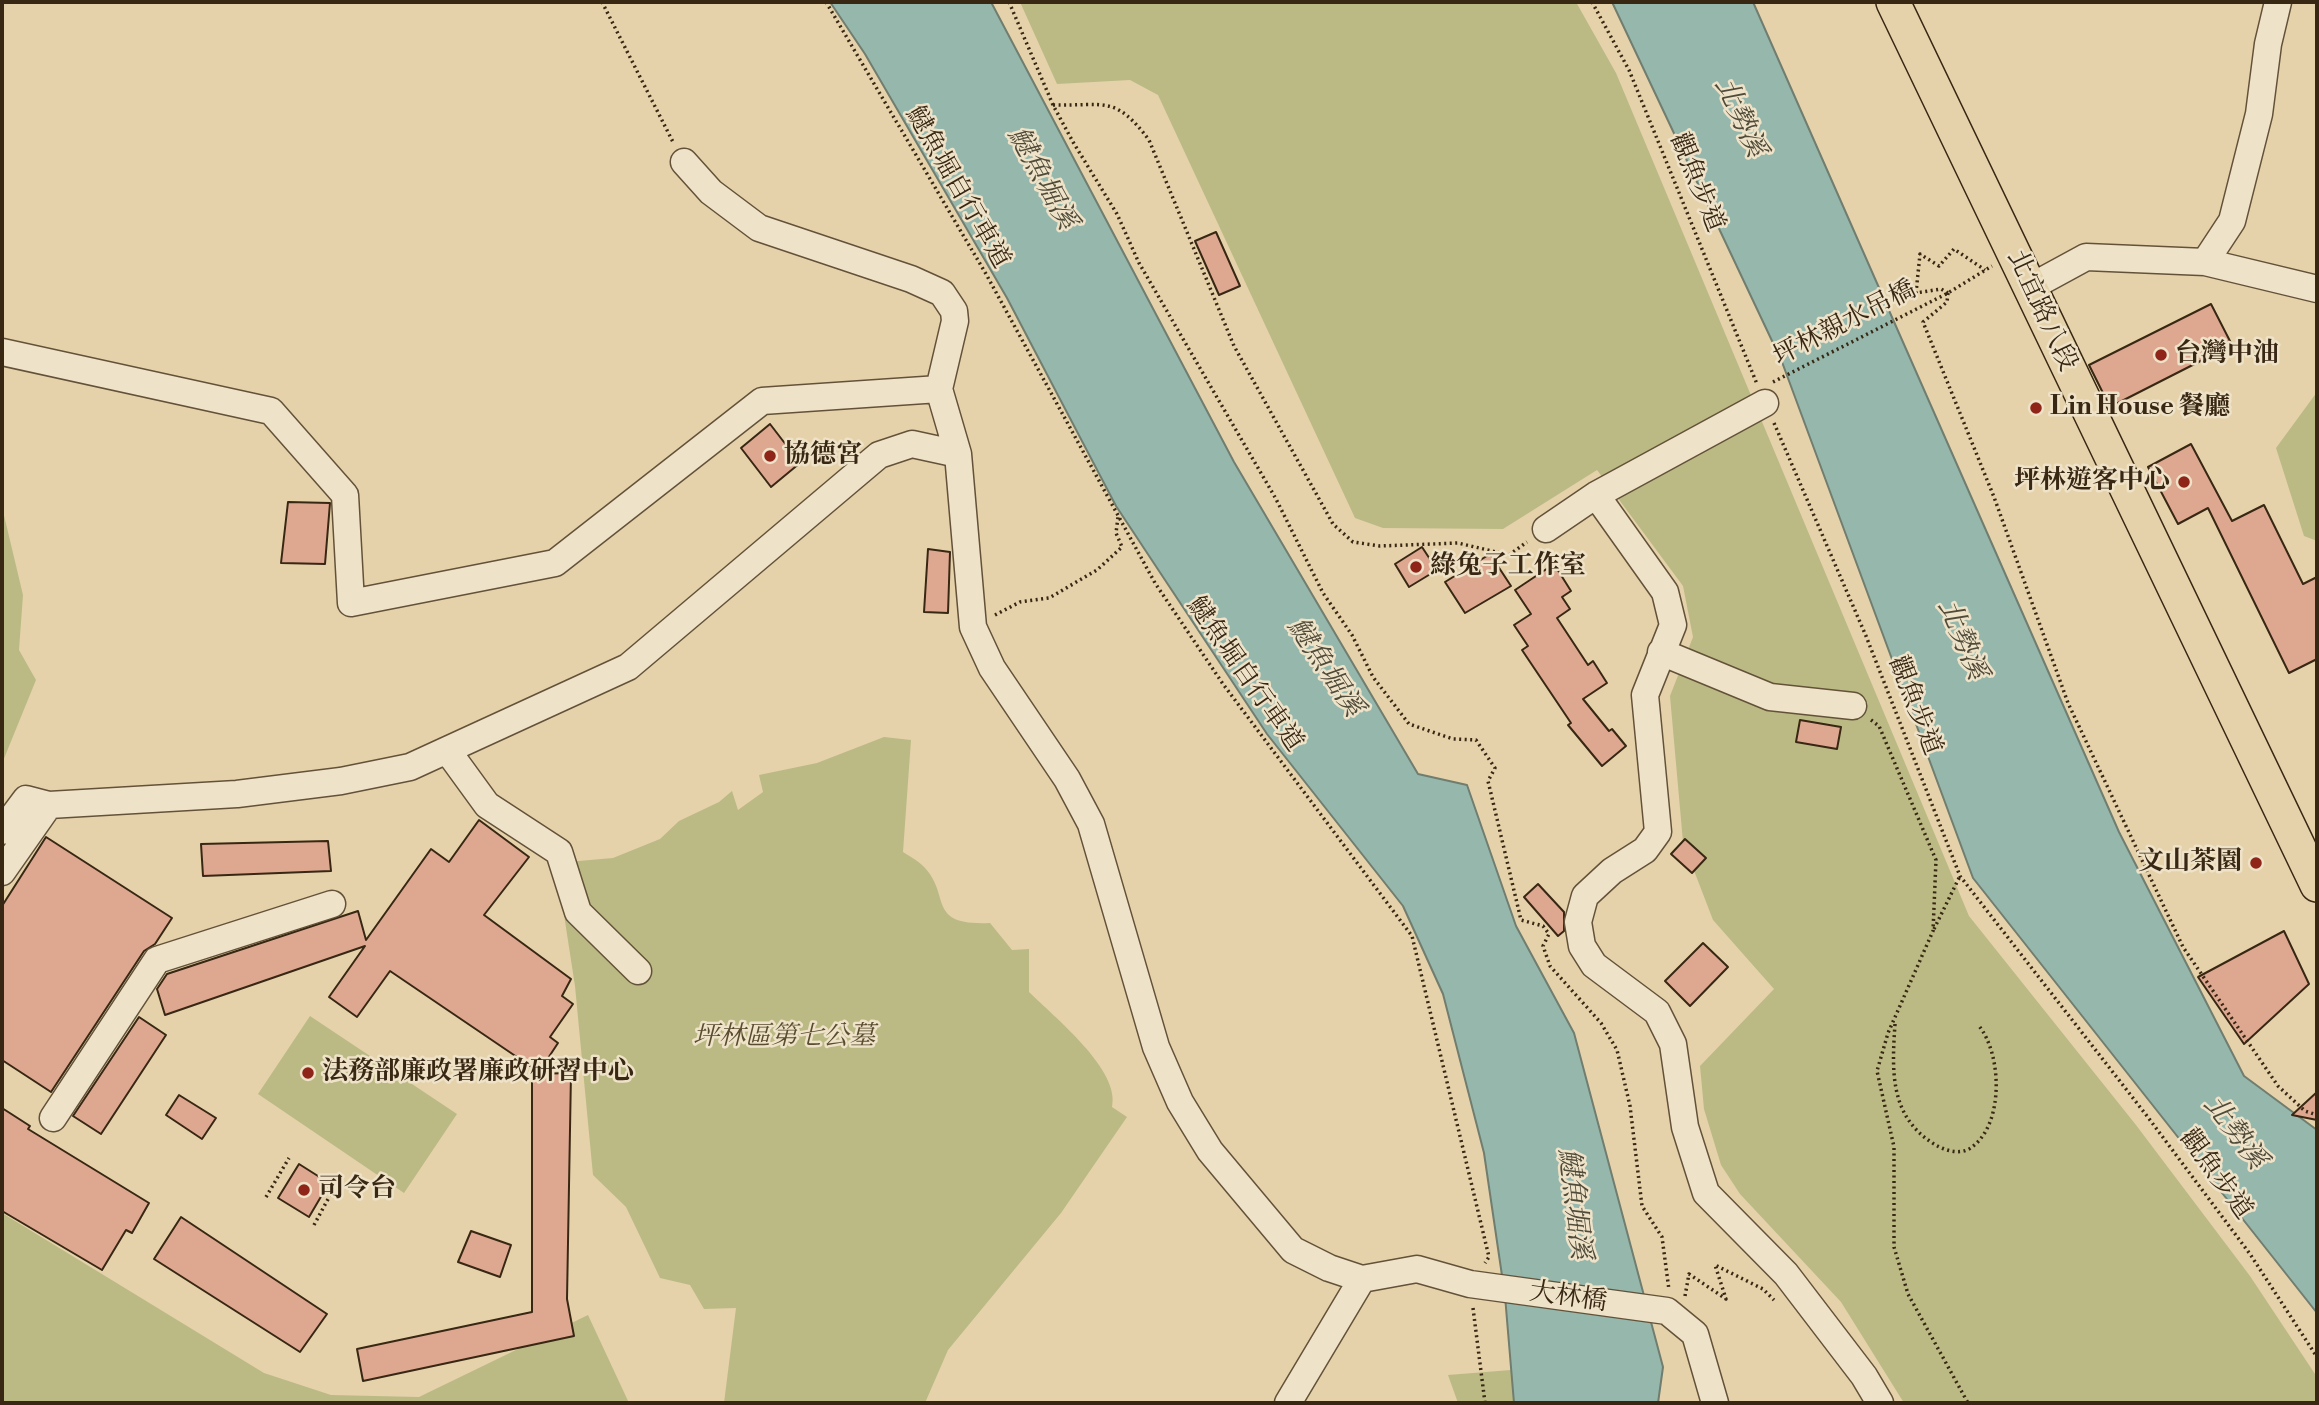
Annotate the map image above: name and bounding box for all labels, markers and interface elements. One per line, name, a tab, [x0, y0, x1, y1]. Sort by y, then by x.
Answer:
water label: 北勢溪	[1706, 73, 1772, 163]
street label: 𩻸魚堀自行車道	[898, 101, 1016, 275]
water label: 𩻸魚堀溪	[999, 122, 1083, 236]
street label: 觀魚步道	[1662, 129, 1730, 237]
street label: 北宜路八段	[1999, 245, 2083, 377]
street label: 坪林親水吊橋	[1768, 275, 1922, 373]
place label: 台灣中油	[2175, 339, 2279, 371]
marker: 台灣中油	[2153, 347, 2169, 363]
place label: Lin House 餐廳	[2050, 392, 2230, 424]
marker: Lin House 餐廳	[2028, 400, 2044, 416]
place label: 協德宮	[784, 440, 862, 472]
marker: 協德宮	[762, 448, 778, 464]
place label: 坪林遊客中心	[2014, 466, 2170, 498]
marker: 坪林遊客中心	[2176, 474, 2192, 490]
place label: 綠兔子工作室	[1430, 551, 1586, 583]
marker: 綠兔子工作室	[1408, 559, 1424, 575]
street label: 𩻸魚堀自行車道	[1179, 592, 1309, 758]
water label: 北勢溪	[1929, 595, 1993, 685]
water label: 𩻸魚堀溪	[1279, 612, 1369, 724]
street label: 觀魚步道	[1881, 652, 1947, 760]
place label: 文山茶園	[2138, 847, 2242, 879]
marker: 文山茶園	[2248, 855, 2264, 871]
park label: 坪林區第七公墓	[693, 1022, 875, 1054]
place label: 法務部廉政署廉政研習中心	[322, 1057, 634, 1089]
marker: 法務部廉政署廉政研習中心	[300, 1065, 316, 1081]
water label: 北勢溪	[2195, 1089, 2273, 1177]
street label: 觀魚步道	[2172, 1124, 2258, 1226]
water label: 𩻸魚堀溪	[1550, 1146, 1596, 1262]
place label: 司令台	[318, 1174, 396, 1206]
marker: 司令台	[296, 1182, 312, 1198]
street label: 大林橋	[1527, 1277, 1609, 1319]

